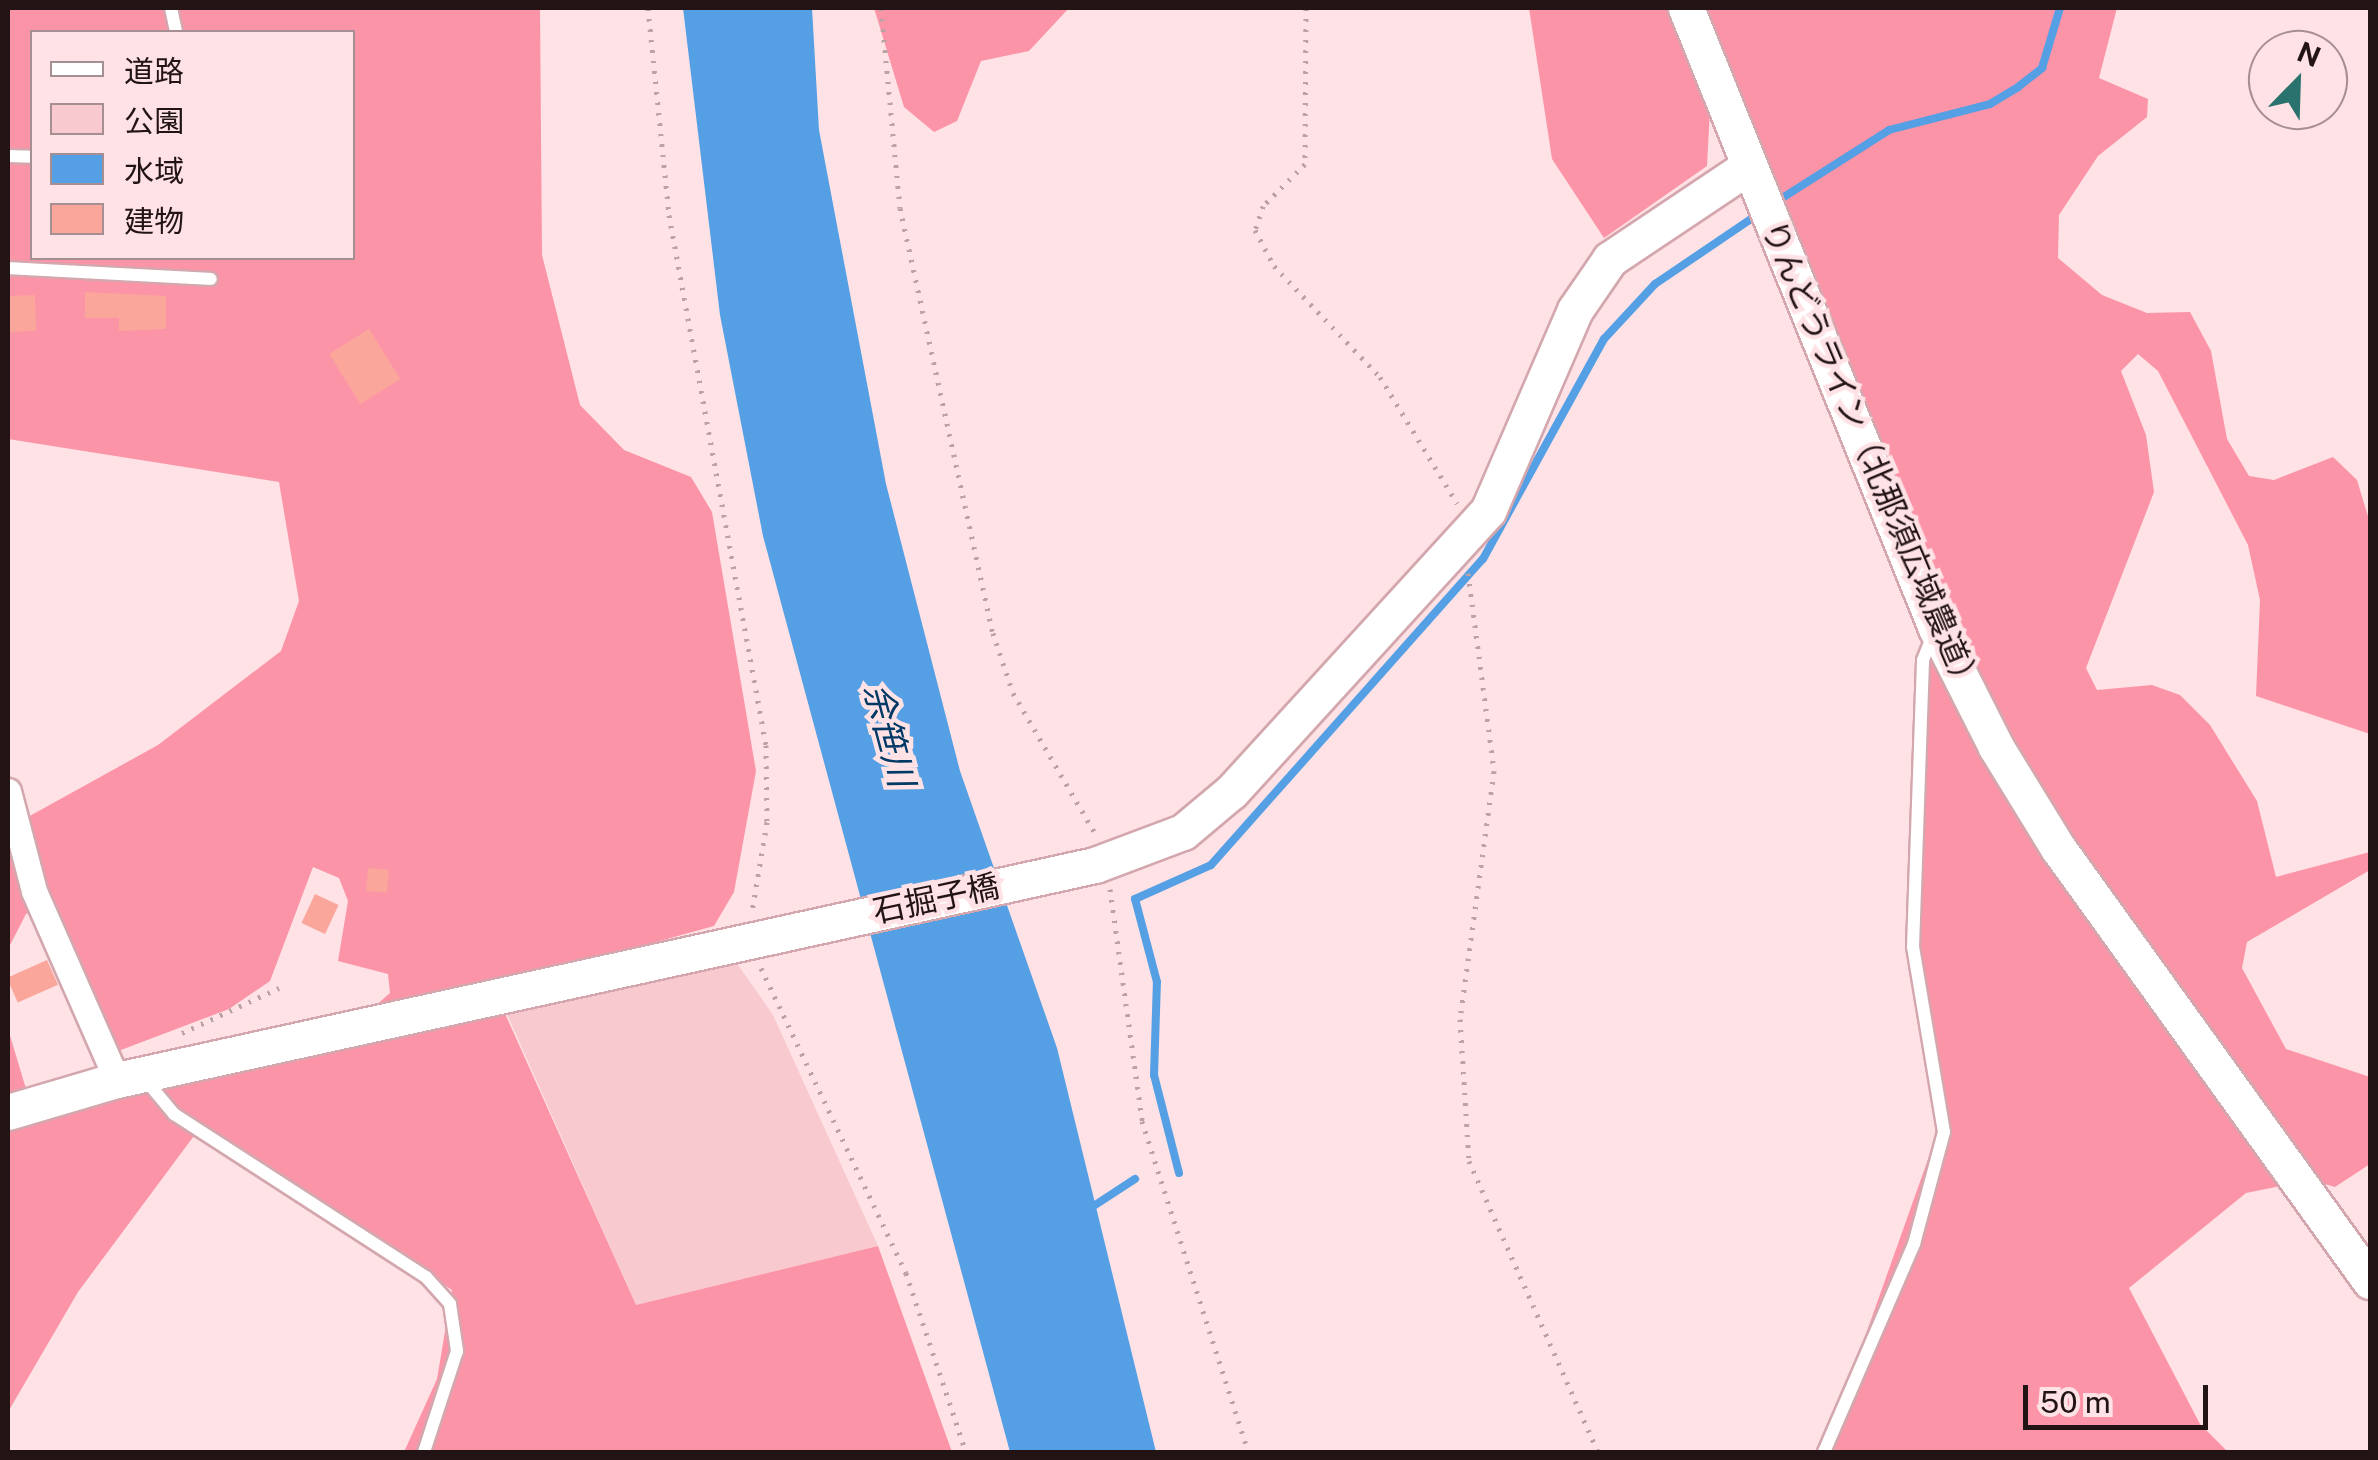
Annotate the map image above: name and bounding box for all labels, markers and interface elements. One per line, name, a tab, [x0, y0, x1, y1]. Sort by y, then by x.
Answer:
legend	[30, 30, 355, 260]
north arrow	[2248, 30, 2348, 130]
text: N	[2293, 34, 2326, 73]
text: 道路	[124, 53, 184, 89]
text: 公園	[124, 103, 184, 139]
text: 水域	[124, 153, 184, 189]
text: 建物	[124, 203, 184, 239]
street label: りんどうライン（北那須広域農道）	[1753, 215, 1989, 701]
water label: 余笹川	[855, 679, 923, 791]
street label: 石掘子橋	[869, 867, 1003, 931]
scale bar	[2028, 1365, 2213, 1427]
text: 50 m	[2040, 1384, 2111, 1420]

